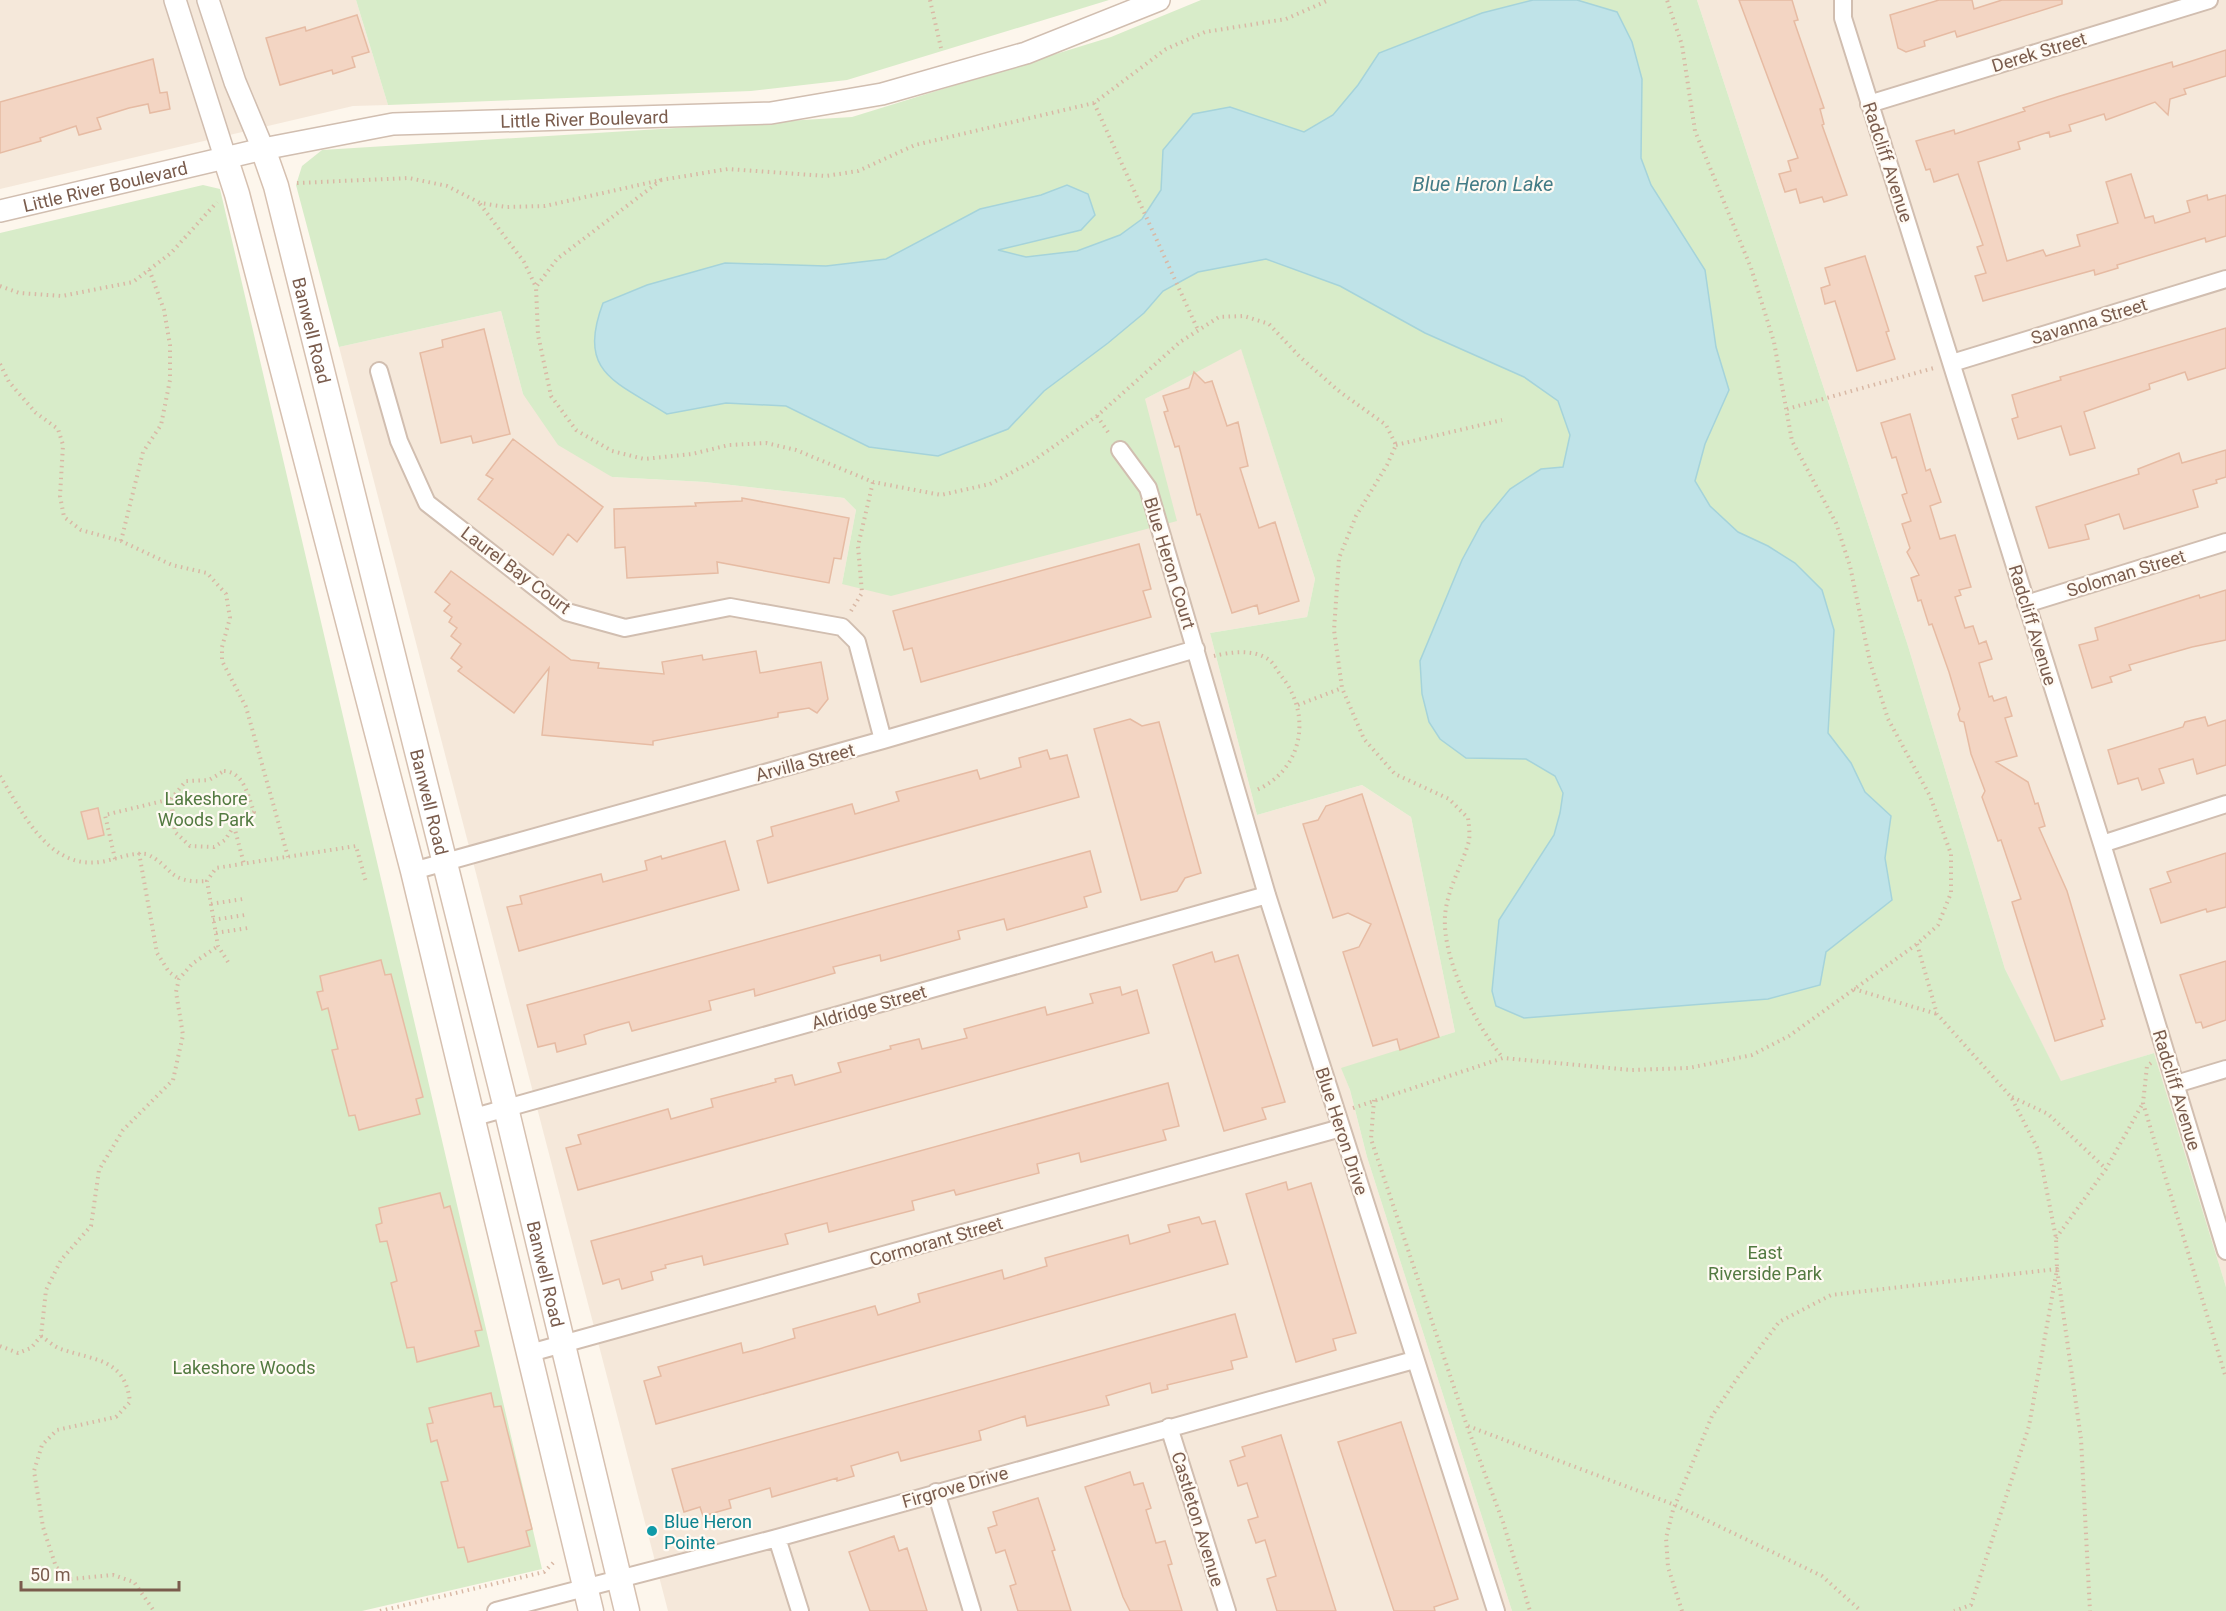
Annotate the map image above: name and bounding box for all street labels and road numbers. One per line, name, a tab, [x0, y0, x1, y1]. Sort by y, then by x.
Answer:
street label: Derek Street	[1989, 28, 2089, 76]
street label: Radcliff Avenue	[1859, 99, 1917, 225]
street label: Little River Boulevard	[500, 105, 669, 131]
street label: Little River Boulevard	[21, 157, 189, 216]
street label: Banwell Road	[289, 275, 335, 386]
street label: Savanna Street	[2028, 293, 2150, 349]
street label: Blue Heron Court	[1140, 494, 1200, 632]
street label: Laurel Bay Court	[457, 522, 575, 618]
street label: Soloman Street	[2064, 545, 2188, 601]
street label: Radcliff Avenue	[2005, 562, 2061, 688]
street label: Arvilla Street	[753, 739, 857, 785]
street label: Banwell Road	[406, 747, 453, 857]
street label: Aldridge Street	[809, 981, 929, 1033]
street label: Radcliff Avenue	[2149, 1027, 2205, 1153]
street label: Blue Heron Drive	[1311, 1065, 1373, 1197]
street label: Cormorant Street	[867, 1212, 1005, 1270]
street label: Banwell Road	[523, 1219, 569, 1329]
street label: Castleton Avenue	[1168, 1449, 1228, 1589]
street label: Firgrove Drive	[899, 1462, 1011, 1512]

